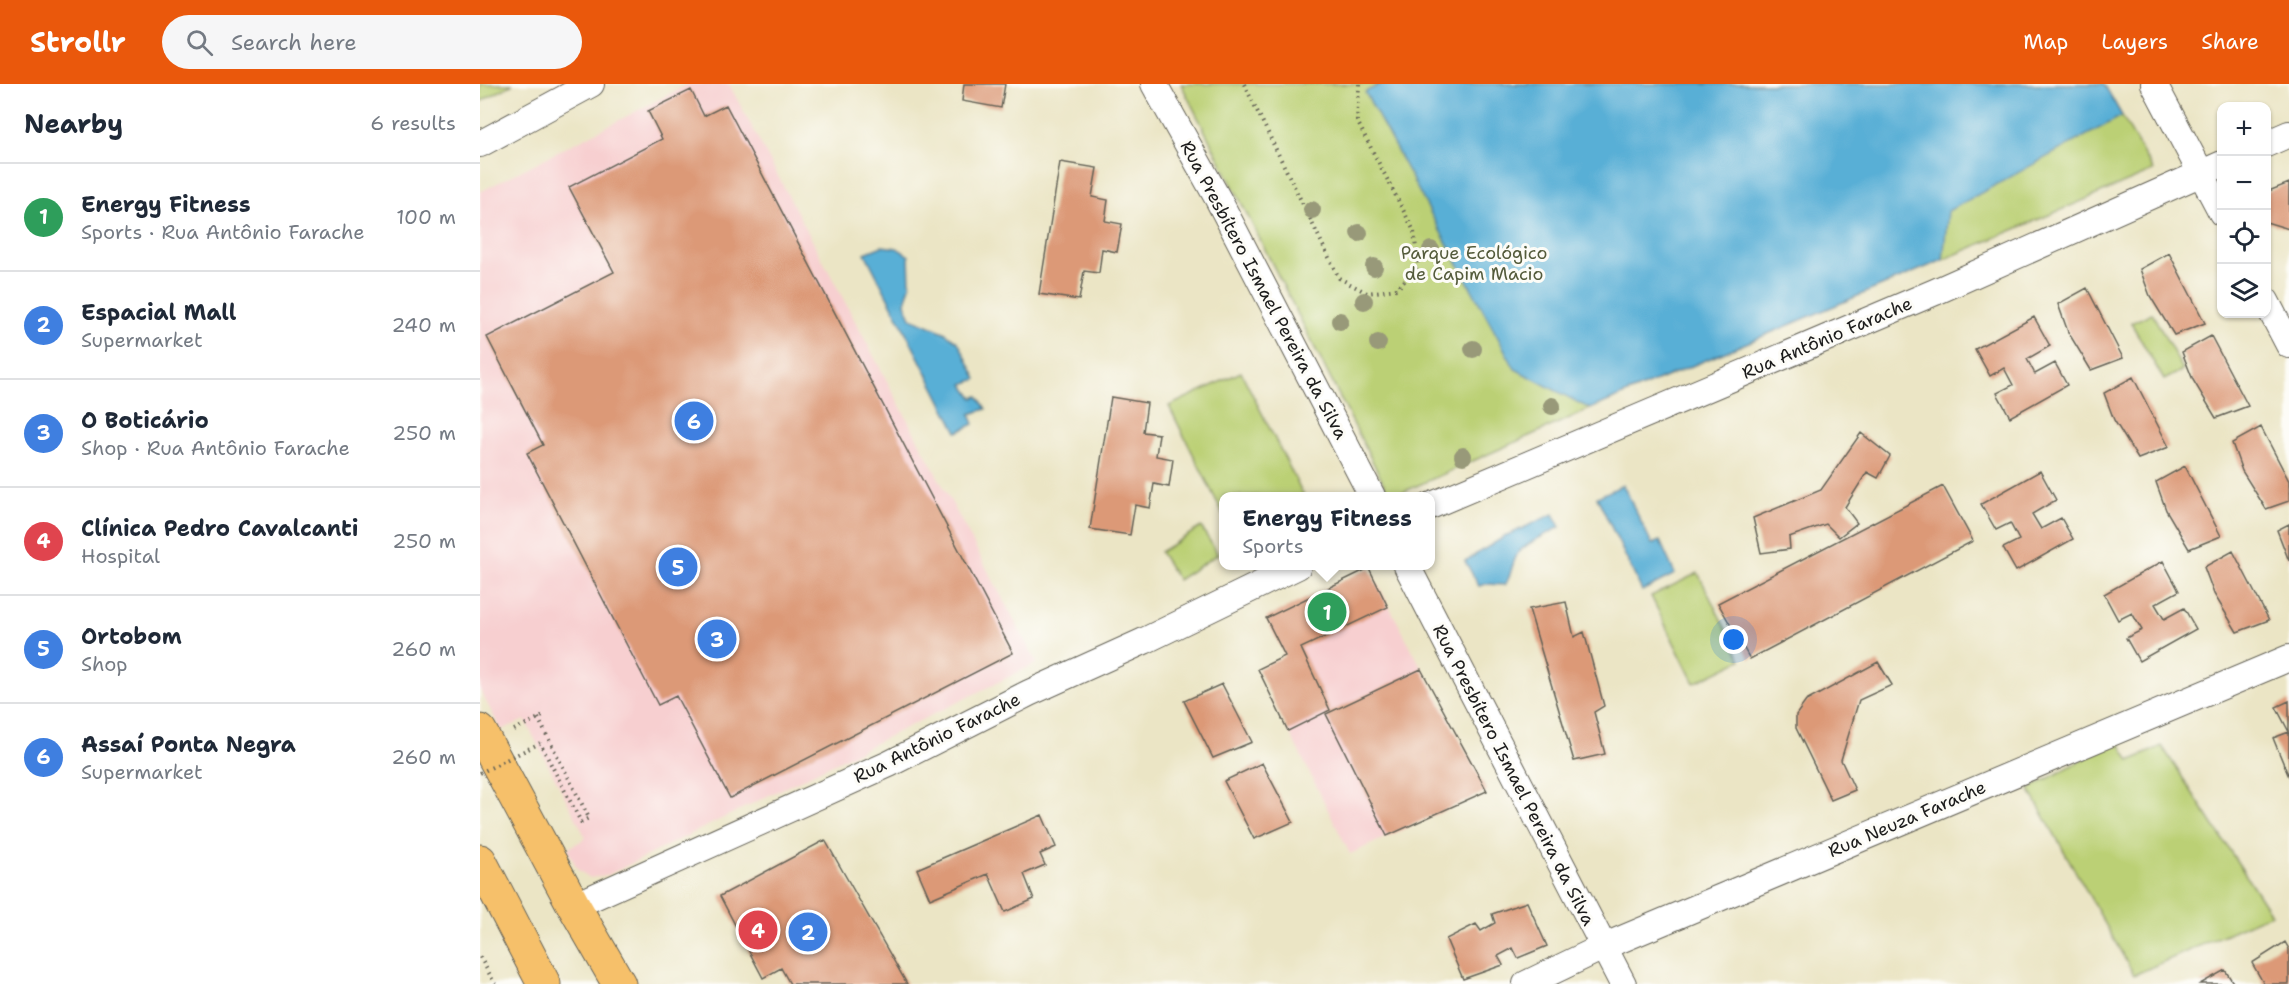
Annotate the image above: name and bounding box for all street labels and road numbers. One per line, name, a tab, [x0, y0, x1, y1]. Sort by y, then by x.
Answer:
street label: Rua Presbítero Ismael Pereira da Silva	[1175, 136, 1353, 444]
street label: Rua Antônio Farache	[1738, 291, 1916, 385]
street label: Rua Presbítero Ismael Pereira da Silva	[1427, 620, 1601, 930]
street label: Rua Antônio Farache	[850, 687, 1024, 789]
street label: Rua Neuza Farache	[1824, 775, 1990, 863]

